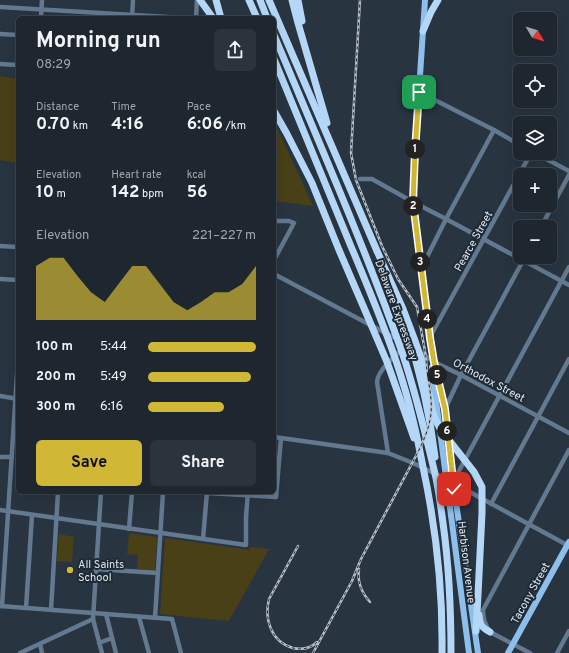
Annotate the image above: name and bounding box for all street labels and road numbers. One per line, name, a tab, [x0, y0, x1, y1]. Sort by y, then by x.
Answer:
street label: Pearce Street	[451, 209, 496, 274]
street label: Delaware Expressway	[371, 258, 421, 363]
street label: Orthodox Street	[450, 356, 527, 406]
street label: Harbison Avenue	[454, 520, 478, 604]
street label: Tacony Street	[508, 560, 554, 627]

